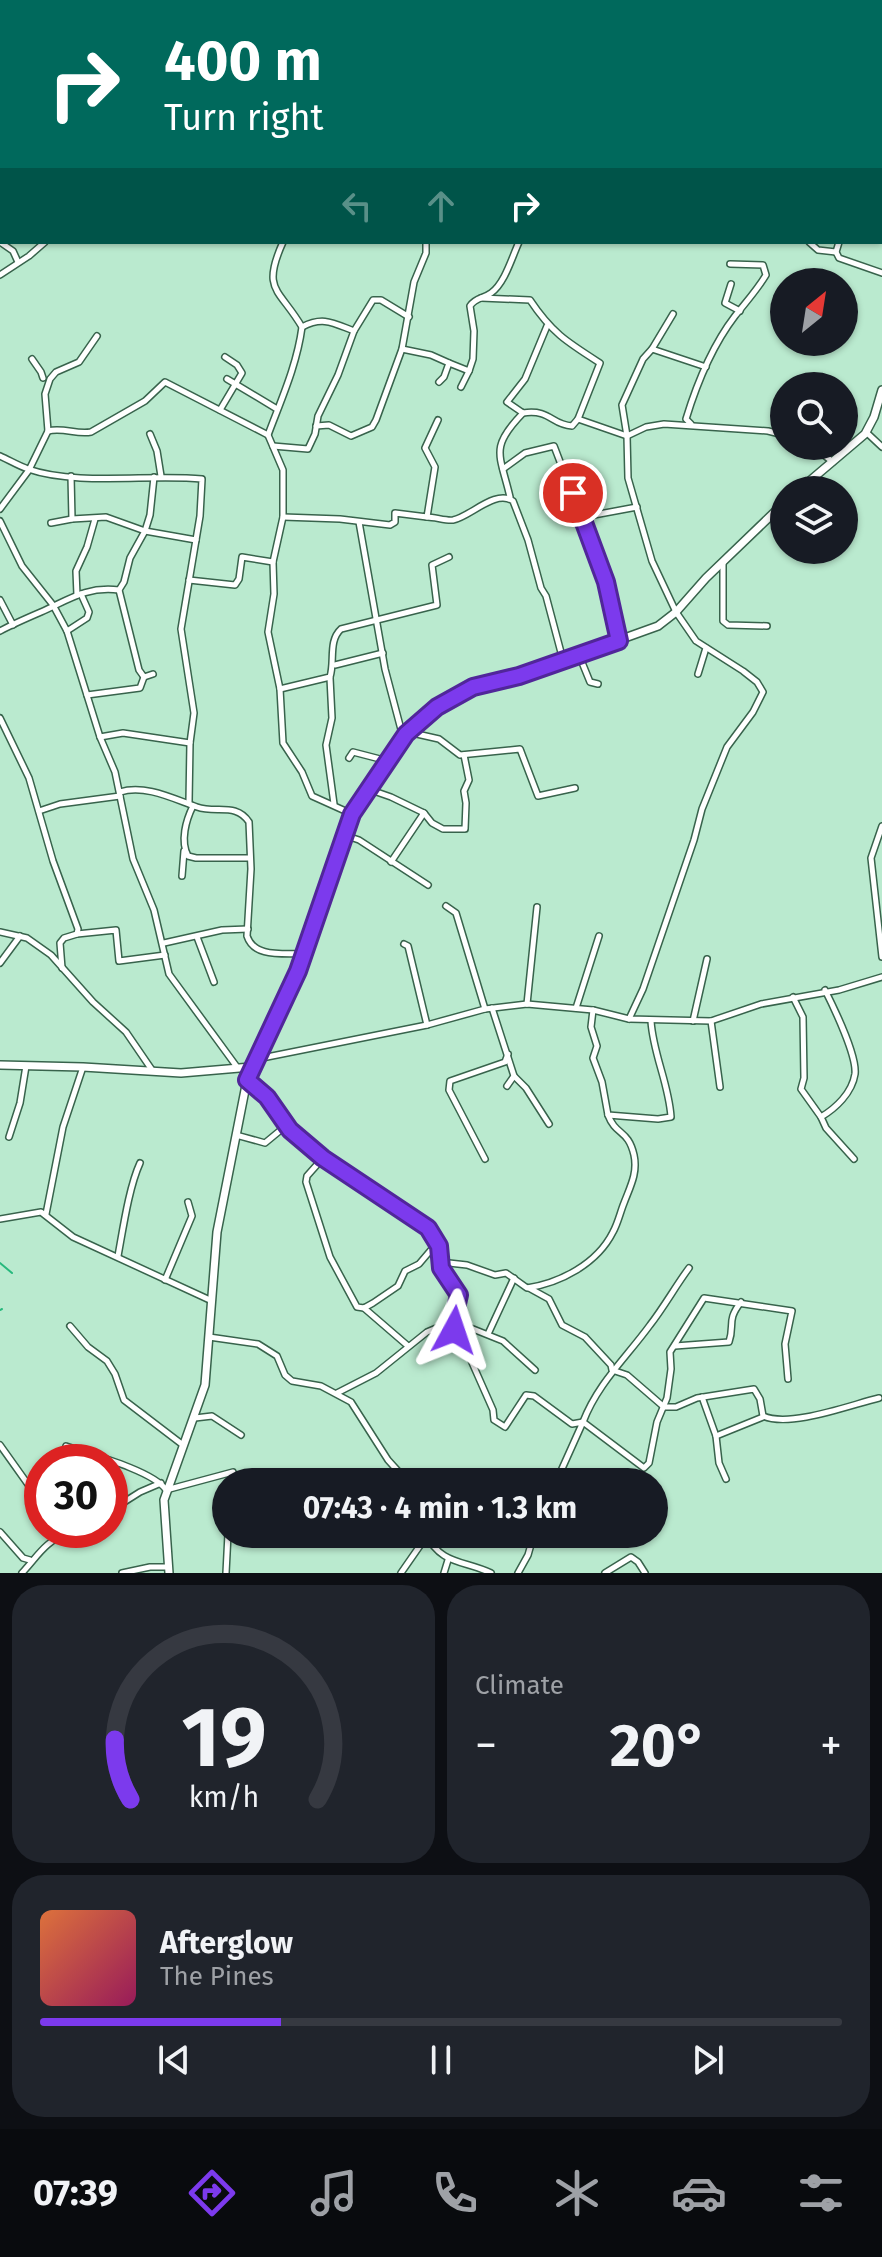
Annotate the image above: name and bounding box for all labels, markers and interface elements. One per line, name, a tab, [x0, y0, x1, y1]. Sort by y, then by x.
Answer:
text: 400 m	[164, 28, 322, 95]
icon: right	[32, 32, 136, 136]
text: Turn right	[164, 96, 324, 140]
icon: left	[335, 184, 379, 228]
icon: ahead	[419, 184, 463, 228]
icon: right	[503, 184, 547, 228]
north arrow	[770, 268, 858, 356]
map controls	[770, 268, 858, 564]
button: search	[770, 372, 858, 460]
pin	[539, 459, 607, 527]
icon: arrive	[551, 471, 595, 515]
button: layers	[770, 476, 858, 564]
position arrow	[412, 1288, 496, 1372]
speed limit sign: 30	[24, 1444, 128, 1548]
text: 07:43 · 4 min · 1.3 km	[303, 1490, 577, 1526]
text: Climate	[475, 1670, 564, 1701]
text: 19	[181, 1688, 266, 1788]
text: 20°	[610, 1710, 707, 1782]
text: −	[475, 1719, 497, 1772]
text: +	[820, 1719, 842, 1772]
text: km/h	[188, 1780, 259, 1815]
text: Afterglow	[160, 1925, 293, 1961]
text: The Pines	[160, 1961, 274, 1992]
icon: previous	[152, 2038, 196, 2082]
icon: pause	[419, 2038, 463, 2082]
icon: next	[686, 2038, 730, 2082]
icon: directions	[184, 2165, 240, 2221]
icon: music	[306, 2165, 362, 2221]
icon: phone	[427, 2165, 483, 2221]
icon: climate	[549, 2165, 605, 2221]
icon: car	[671, 2165, 727, 2221]
icon: filters	[793, 2165, 849, 2221]
text: 07:39	[33, 2171, 118, 2215]

